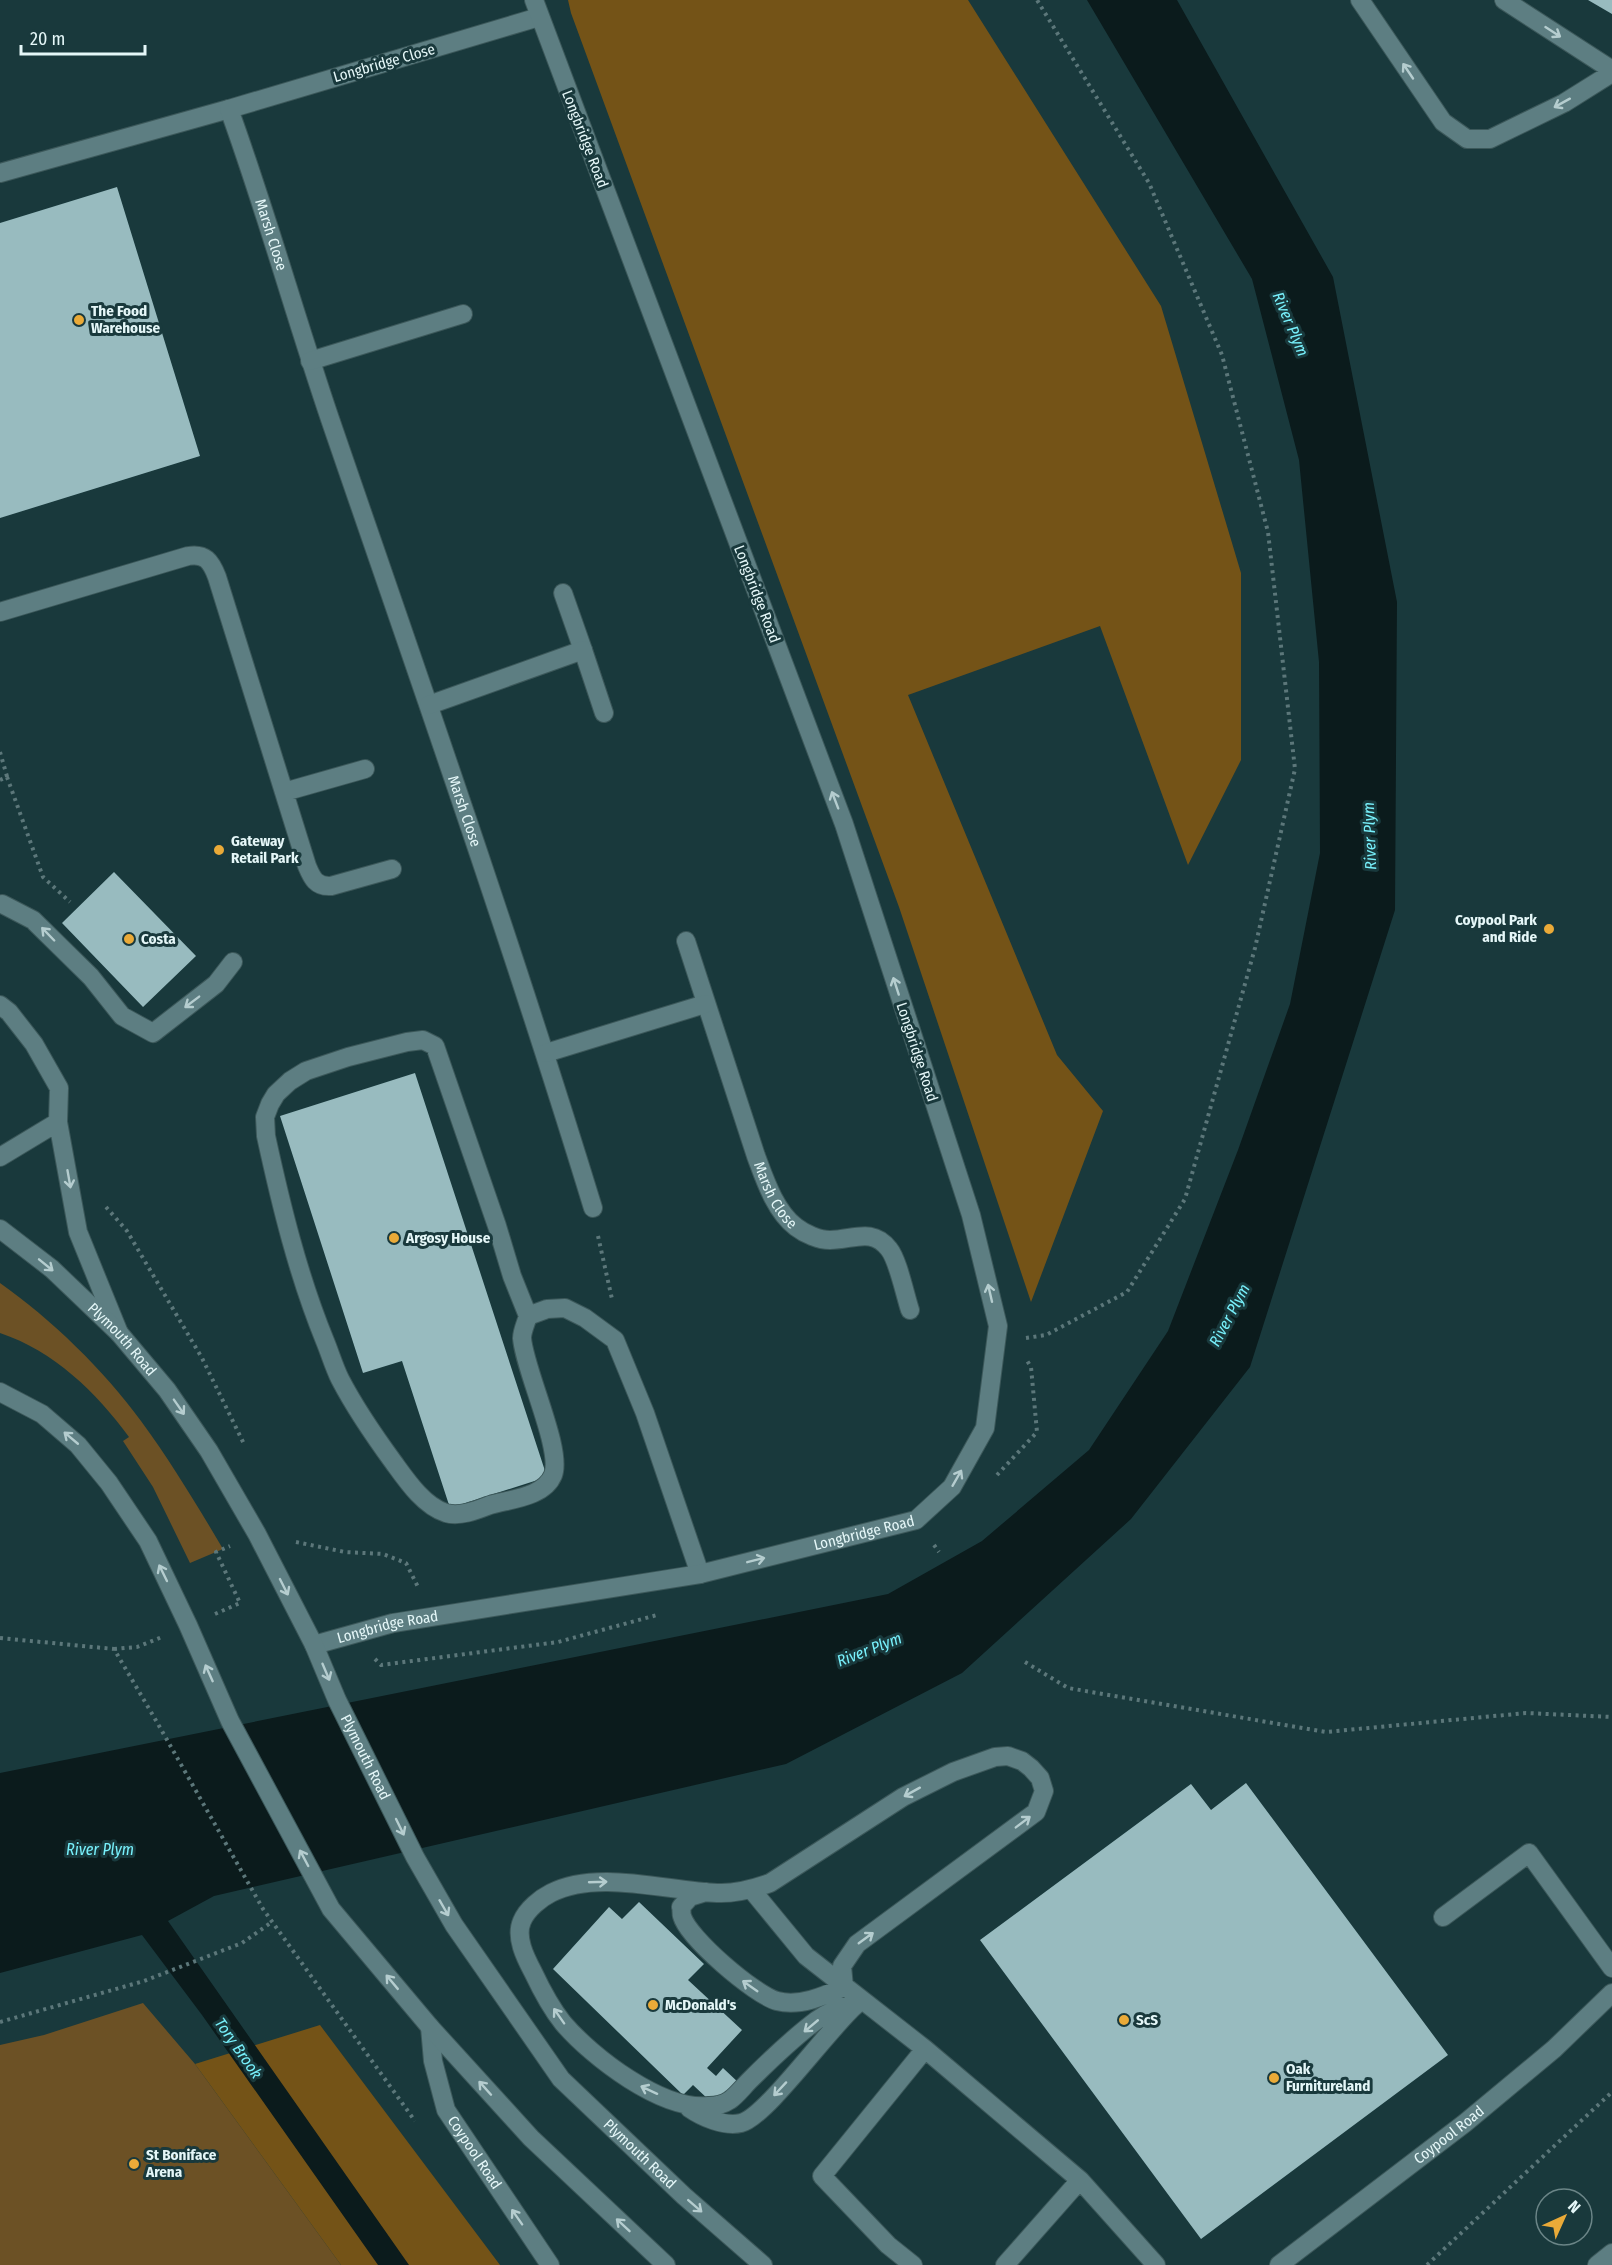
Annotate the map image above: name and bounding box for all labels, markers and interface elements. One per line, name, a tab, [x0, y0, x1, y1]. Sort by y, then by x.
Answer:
scale bar	[21, 18, 146, 56]
one-way arrow	[1544, 26, 1561, 38]
text: 20 m	[30, 28, 65, 50]
street label: Longbridge Close	[331, 40, 437, 86]
one-way arrow	[1402, 63, 1414, 79]
street label: Longbridge Road	[558, 88, 612, 190]
one-way arrow	[1554, 97, 1571, 109]
street label: Marsh Close	[251, 197, 291, 273]
water label: River Plym	[1269, 289, 1313, 359]
place label: The Food Warehouse	[91, 302, 160, 337]
marker: The Food Warehouse	[72, 313, 86, 327]
street label: Longbridge Road	[730, 543, 784, 645]
street label: Marsh Close	[444, 773, 485, 849]
one-way arrow	[829, 792, 840, 810]
water label: River Plym	[1359, 802, 1380, 870]
place label: Gateway Retail Park	[231, 832, 299, 867]
marker: Gateway Retail Park	[212, 843, 226, 857]
place label: Coypool Park and Ride	[1455, 911, 1537, 946]
marker: Coypool Park and Ride	[1542, 922, 1556, 936]
one-way arrow	[40, 927, 55, 942]
place label: Costa	[141, 930, 176, 948]
marker: Costa	[122, 932, 136, 946]
one-way arrow	[890, 977, 901, 996]
one-way arrow	[184, 996, 200, 1009]
street label: Longbridge Road	[893, 1000, 941, 1104]
street label: Marsh Close	[750, 1159, 801, 1233]
one-way arrow	[63, 1169, 74, 1189]
place label: Argosy House	[405, 1229, 491, 1247]
marker: Argosy House	[387, 1231, 401, 1245]
one-way arrow	[38, 1259, 54, 1272]
water label: River Plym	[1205, 1281, 1254, 1350]
one-way arrow	[983, 1283, 995, 1302]
street label: Plymouth Road	[84, 1299, 160, 1380]
one-way arrow	[173, 1399, 185, 1415]
one-way arrow	[63, 1432, 79, 1445]
one-way arrow	[951, 1470, 963, 1487]
street label: Longbridge Road	[812, 1512, 916, 1554]
one-way arrow	[747, 1554, 766, 1566]
one-way arrow	[157, 1564, 169, 1582]
one-way arrow	[279, 1577, 290, 1595]
street label: Longbridge Road	[335, 1607, 439, 1647]
water label: River Plym	[834, 1628, 904, 1671]
one-way arrow	[321, 1663, 332, 1681]
one-way arrow	[203, 1665, 214, 1683]
street label: Plymouth Road	[337, 1712, 394, 1803]
one-way arrow	[904, 1786, 921, 1798]
one-way arrow	[1015, 1816, 1031, 1829]
one-way arrow	[395, 1818, 407, 1836]
water label: River Plym	[66, 1840, 134, 1859]
one-way arrow	[298, 1850, 310, 1867]
one-way arrow	[588, 1877, 608, 1888]
one-way arrow	[439, 1899, 451, 1916]
one-way arrow	[858, 1932, 874, 1944]
one-way arrow	[386, 1974, 399, 1990]
one-way arrow	[743, 1980, 759, 1992]
place label: McDonald's	[665, 1996, 737, 2014]
marker: McDonald's	[646, 1998, 660, 2012]
one-way arrow	[553, 2008, 565, 2024]
place label: ScS	[1136, 2011, 1158, 2029]
marker: ScS	[1117, 2013, 1131, 2027]
water label: Tory Brook	[211, 2014, 266, 2082]
one-way arrow	[804, 2019, 819, 2033]
place label: Oak Furnitureland	[1286, 2060, 1370, 2095]
marker: Oak Furnitureland	[1267, 2071, 1281, 2085]
one-way arrow	[478, 2080, 492, 2095]
one-way arrow	[773, 2082, 787, 2097]
one-way arrow	[640, 2084, 658, 2096]
street label: Coypool Road	[1410, 2102, 1488, 2168]
street label: Coypool Road	[444, 2112, 505, 2192]
street label: Plymouth Road	[600, 2115, 680, 2192]
place label: St Boniface Arena	[145, 2146, 217, 2181]
marker: St Boniface Arena	[127, 2157, 141, 2171]
north arrow	[1534, 2187, 1594, 2247]
text: N	[1564, 2197, 1584, 2217]
one-way arrow	[687, 2199, 703, 2212]
one-way arrow	[511, 2209, 523, 2226]
one-way arrow	[616, 2218, 631, 2232]

